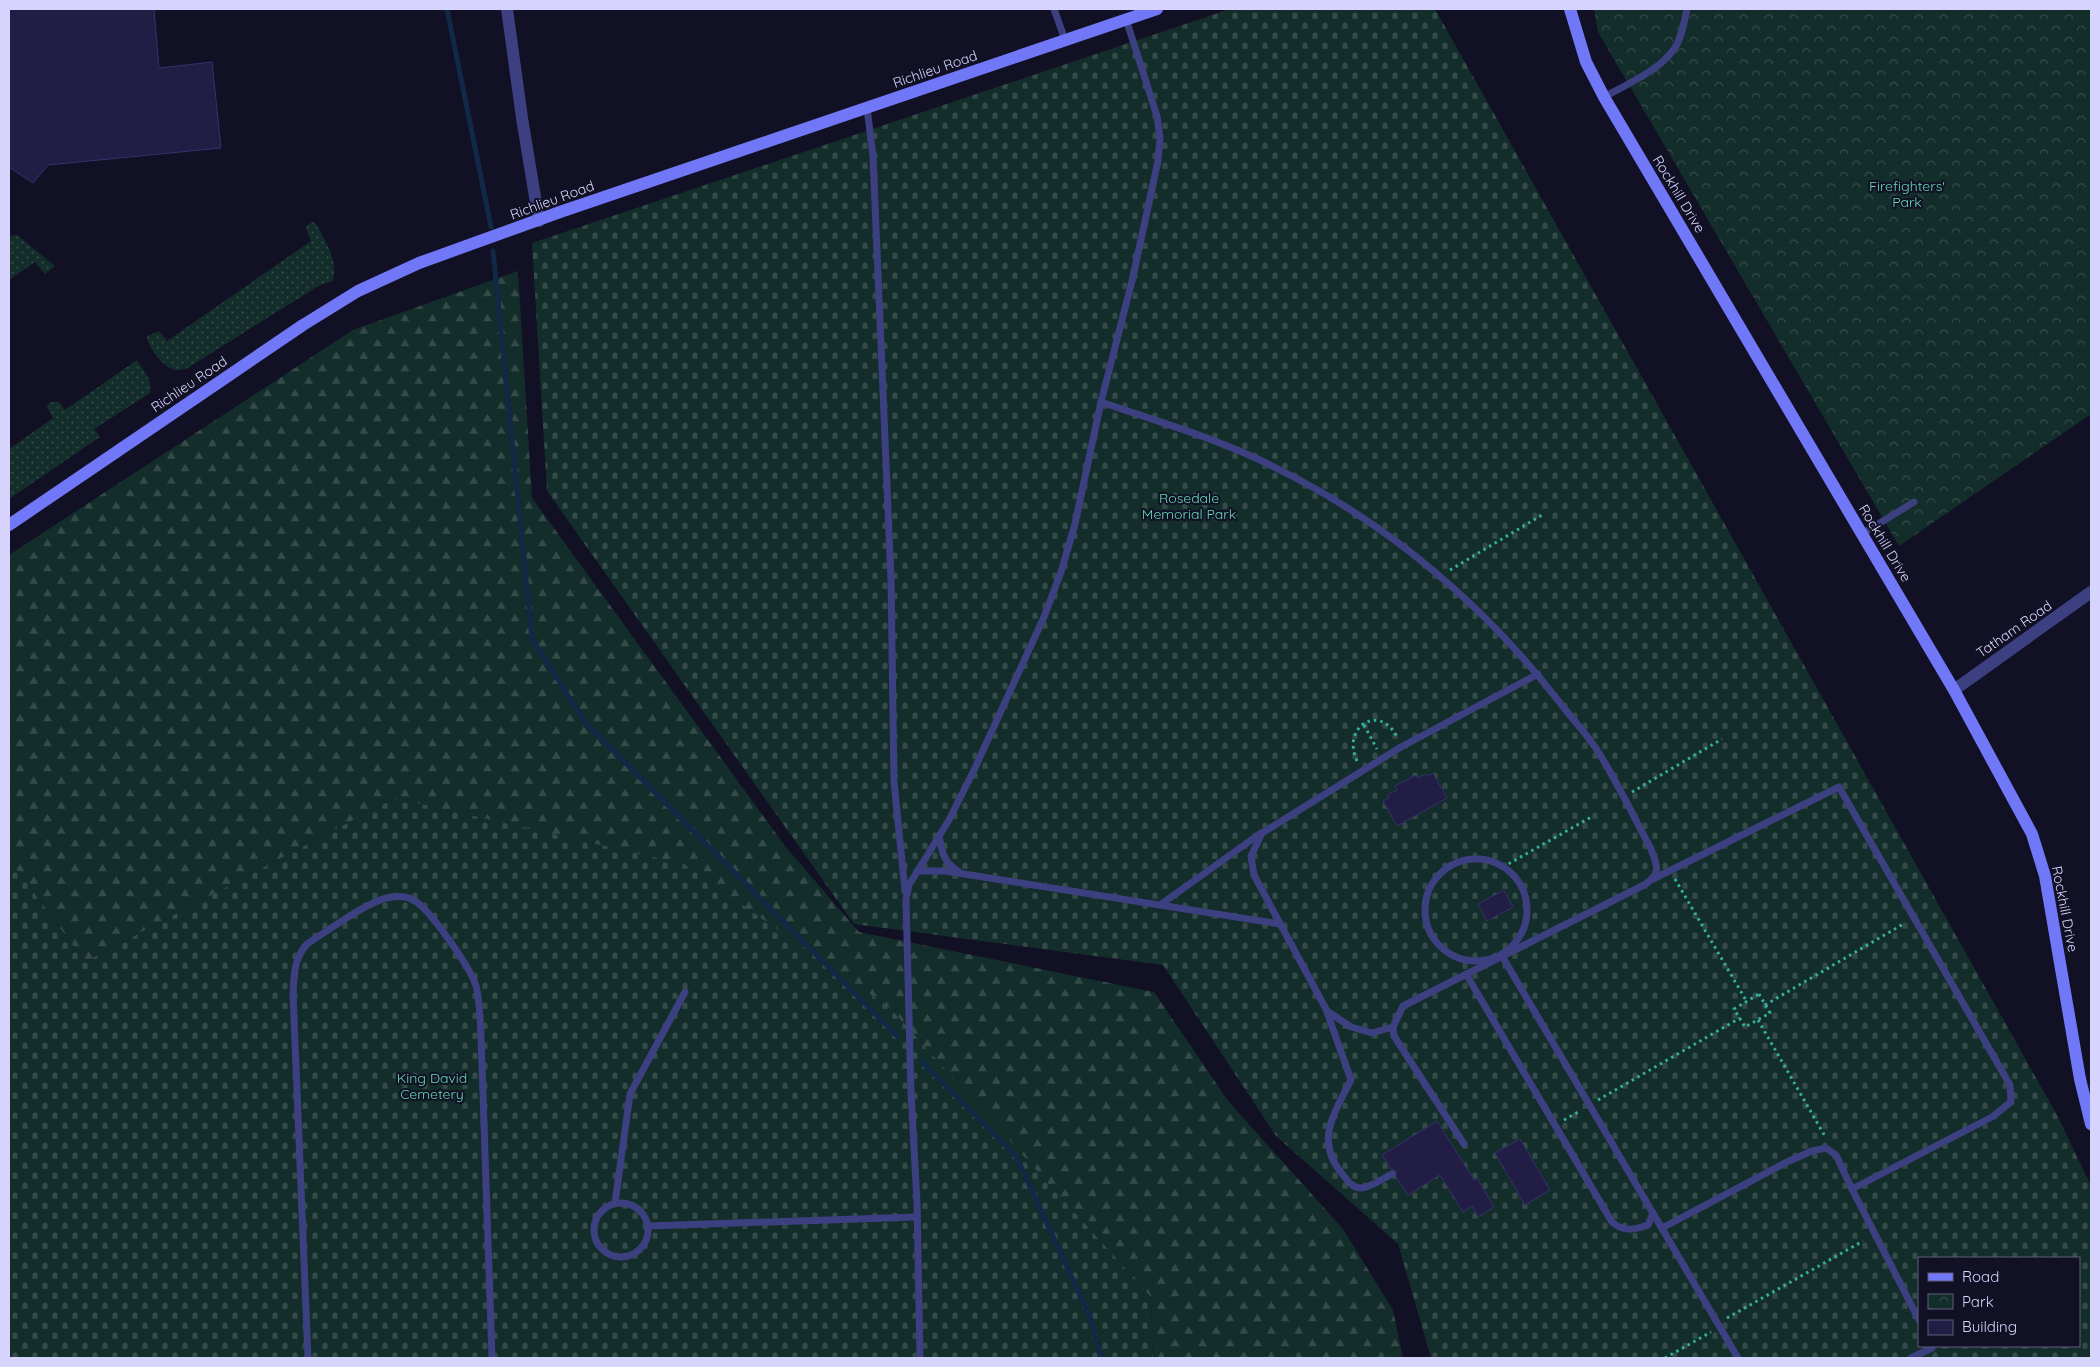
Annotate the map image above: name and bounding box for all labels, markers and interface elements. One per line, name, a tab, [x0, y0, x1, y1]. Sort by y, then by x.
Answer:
street label: Richlieu Road	[890, 46, 980, 92]
street label: Rockhill Drive	[1649, 152, 1709, 236]
street label: Richlieu Road	[507, 176, 597, 224]
park label: Firefighters' Park	[1869, 177, 1945, 211]
street label: Richlieu Road	[147, 352, 231, 416]
park label: Rosedale Memorial Park	[1142, 489, 1236, 523]
street label: Rockhill Drive	[1855, 501, 1915, 585]
street label: Tatham Road	[1973, 596, 2055, 662]
street label: Rockhill Drive	[2048, 864, 2082, 954]
park label: King David Cemetery	[397, 1069, 467, 1103]
legend	[1918, 1257, 2080, 1347]
text: Road	[1962, 1267, 1999, 1286]
text: Park	[1962, 1292, 1994, 1311]
text: Building	[1962, 1317, 2017, 1336]

